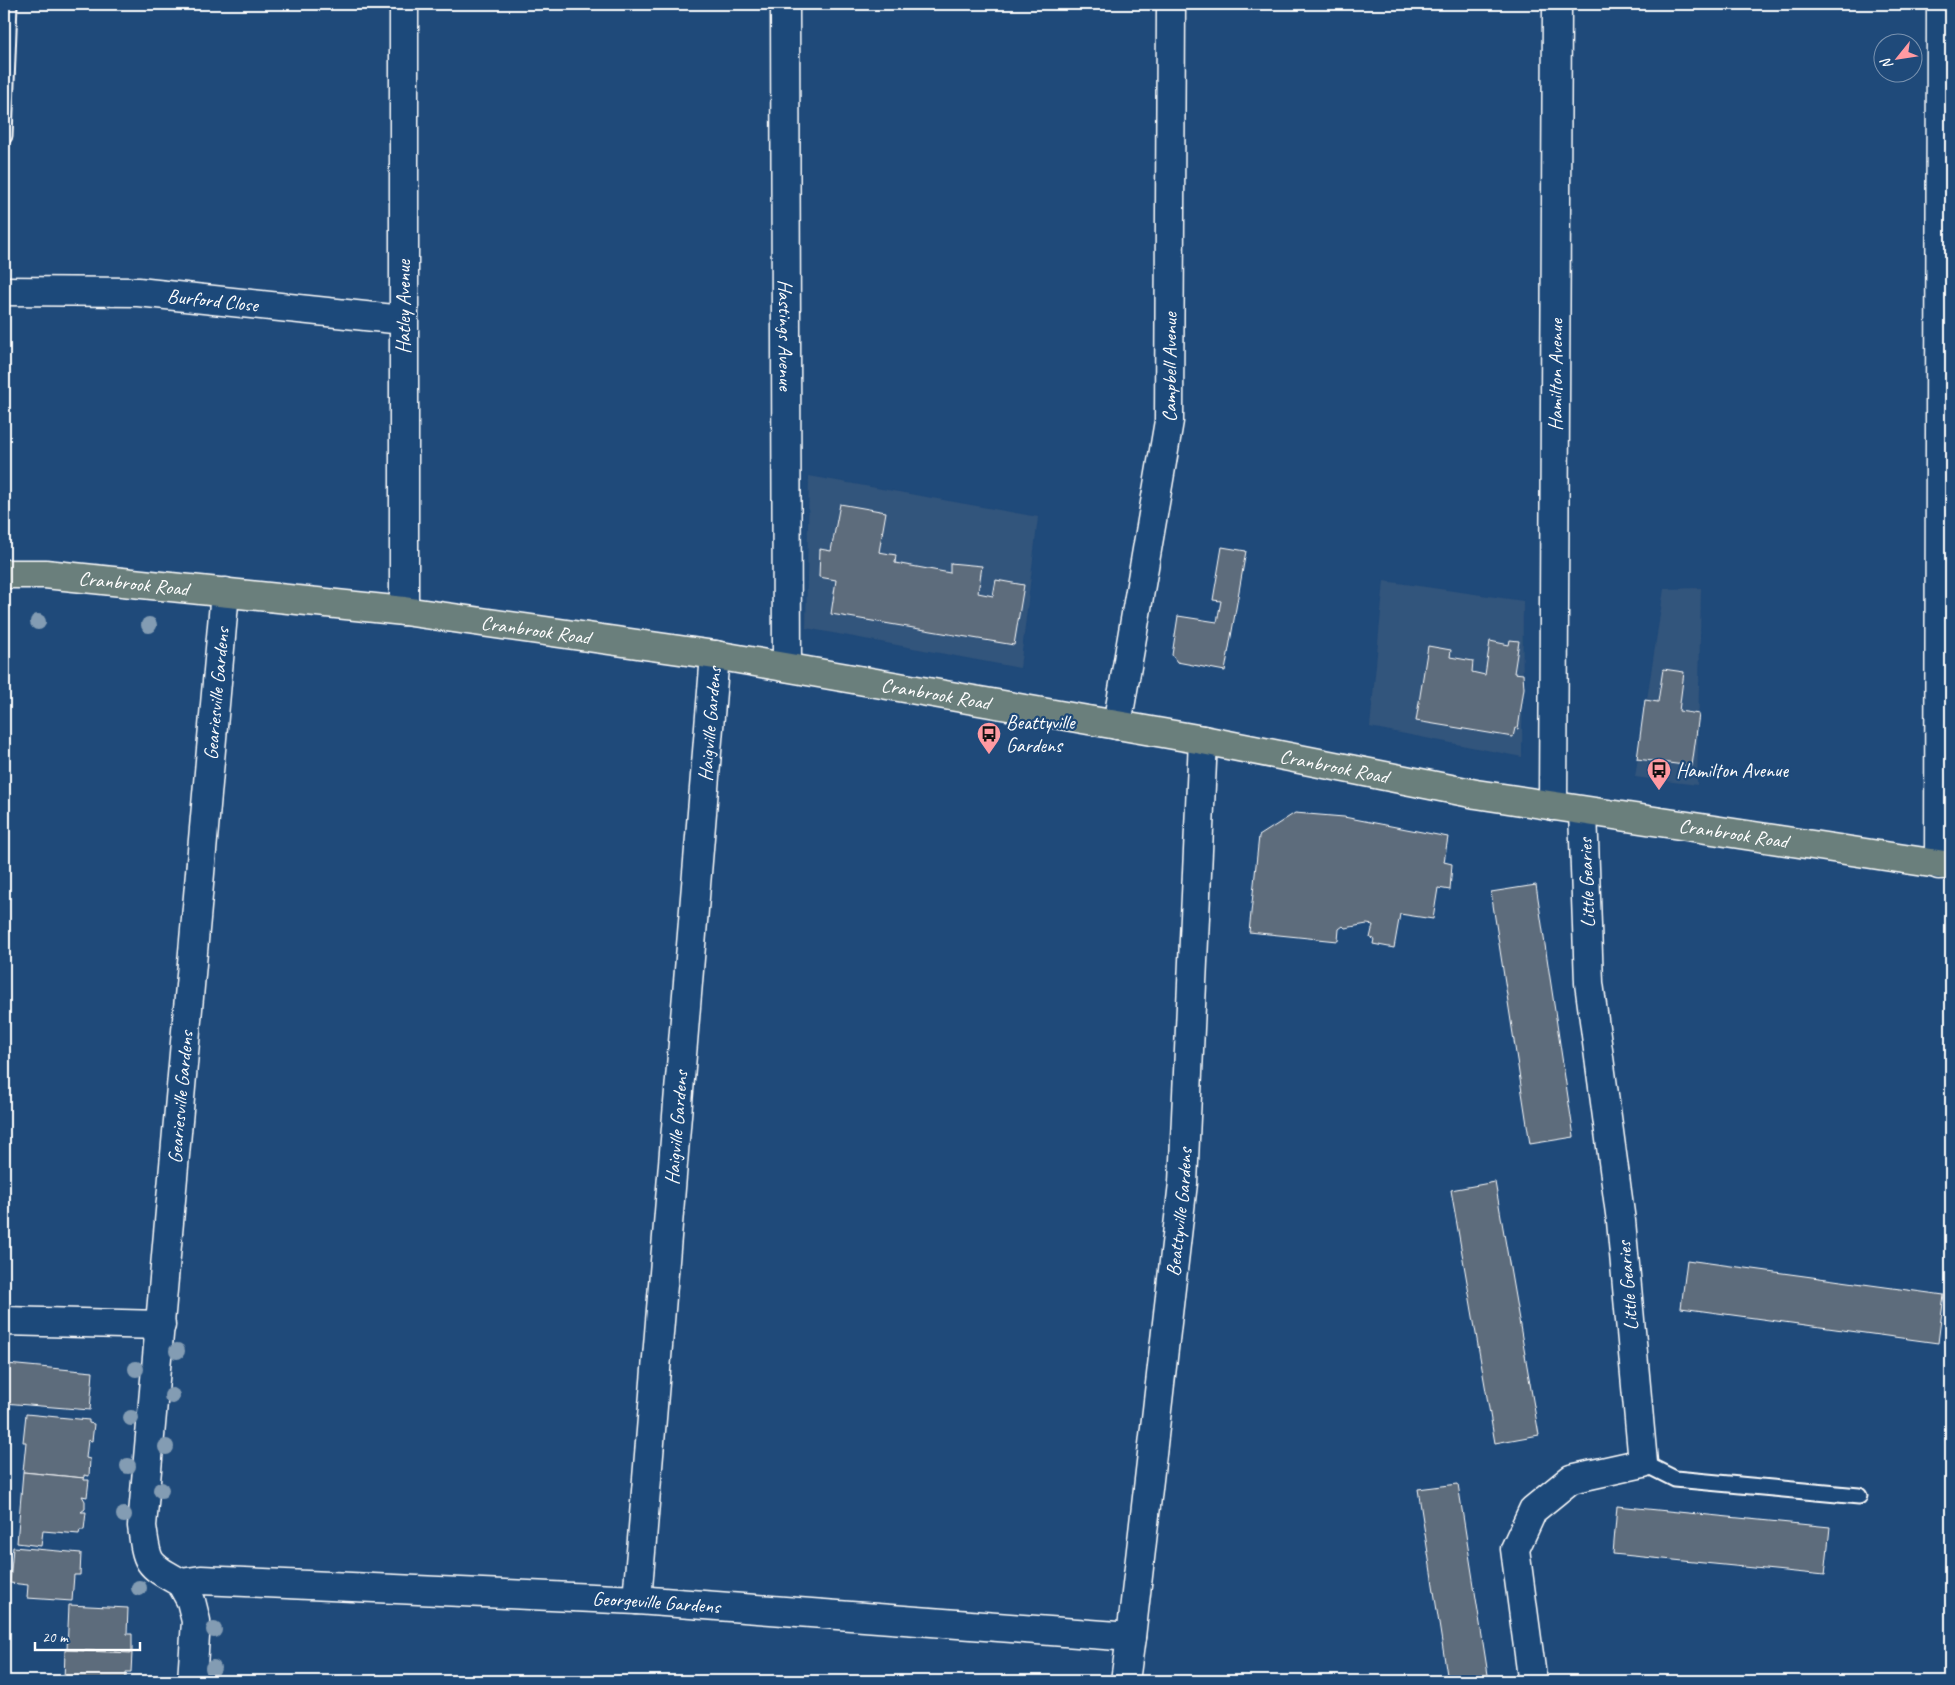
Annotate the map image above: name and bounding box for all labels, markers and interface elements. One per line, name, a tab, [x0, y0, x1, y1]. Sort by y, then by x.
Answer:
north arrow	[1872, 32, 1922, 82]
text: N	[1876, 54, 1897, 72]
street label: Hatley Avenue	[391, 258, 416, 354]
street label: Hastings Avenue	[773, 279, 798, 392]
street label: Burford Close	[166, 283, 261, 318]
street label: Campbell Avenue	[1157, 311, 1183, 422]
street label: Hamilton Avenue	[1543, 317, 1568, 431]
street label: Cranbrook Road	[77, 566, 193, 602]
street label: Cranbrook Road	[479, 610, 595, 651]
street label: Geariesville Gardens	[198, 624, 235, 761]
street label: Haigville Gardens	[693, 664, 727, 782]
street label: Cranbrook Road	[879, 672, 995, 716]
place label: Beattyville Gardens	[1006, 710, 1076, 758]
bus stop icon: Beattyville Gardens	[976, 721, 1002, 755]
street label: Cranbrook Road	[1278, 743, 1393, 790]
bus stop icon: Hamilton Avenue	[1646, 757, 1672, 791]
place label: Hamilton Avenue	[1676, 758, 1789, 783]
street label: Cranbrook Road	[1677, 813, 1793, 855]
street label: Little Gearies	[1572, 836, 1601, 928]
street label: Geariesville Gardens	[162, 1028, 199, 1165]
street label: Haigville Gardens	[659, 1067, 694, 1186]
street label: Beattyville Gardens	[1160, 1145, 1198, 1278]
street label: Little Gearies	[1611, 1238, 1644, 1332]
street label: Georgeville Gardens	[592, 1586, 723, 1619]
scale bar	[35, 1620, 140, 1652]
text: 20 m	[42, 1628, 69, 1647]

